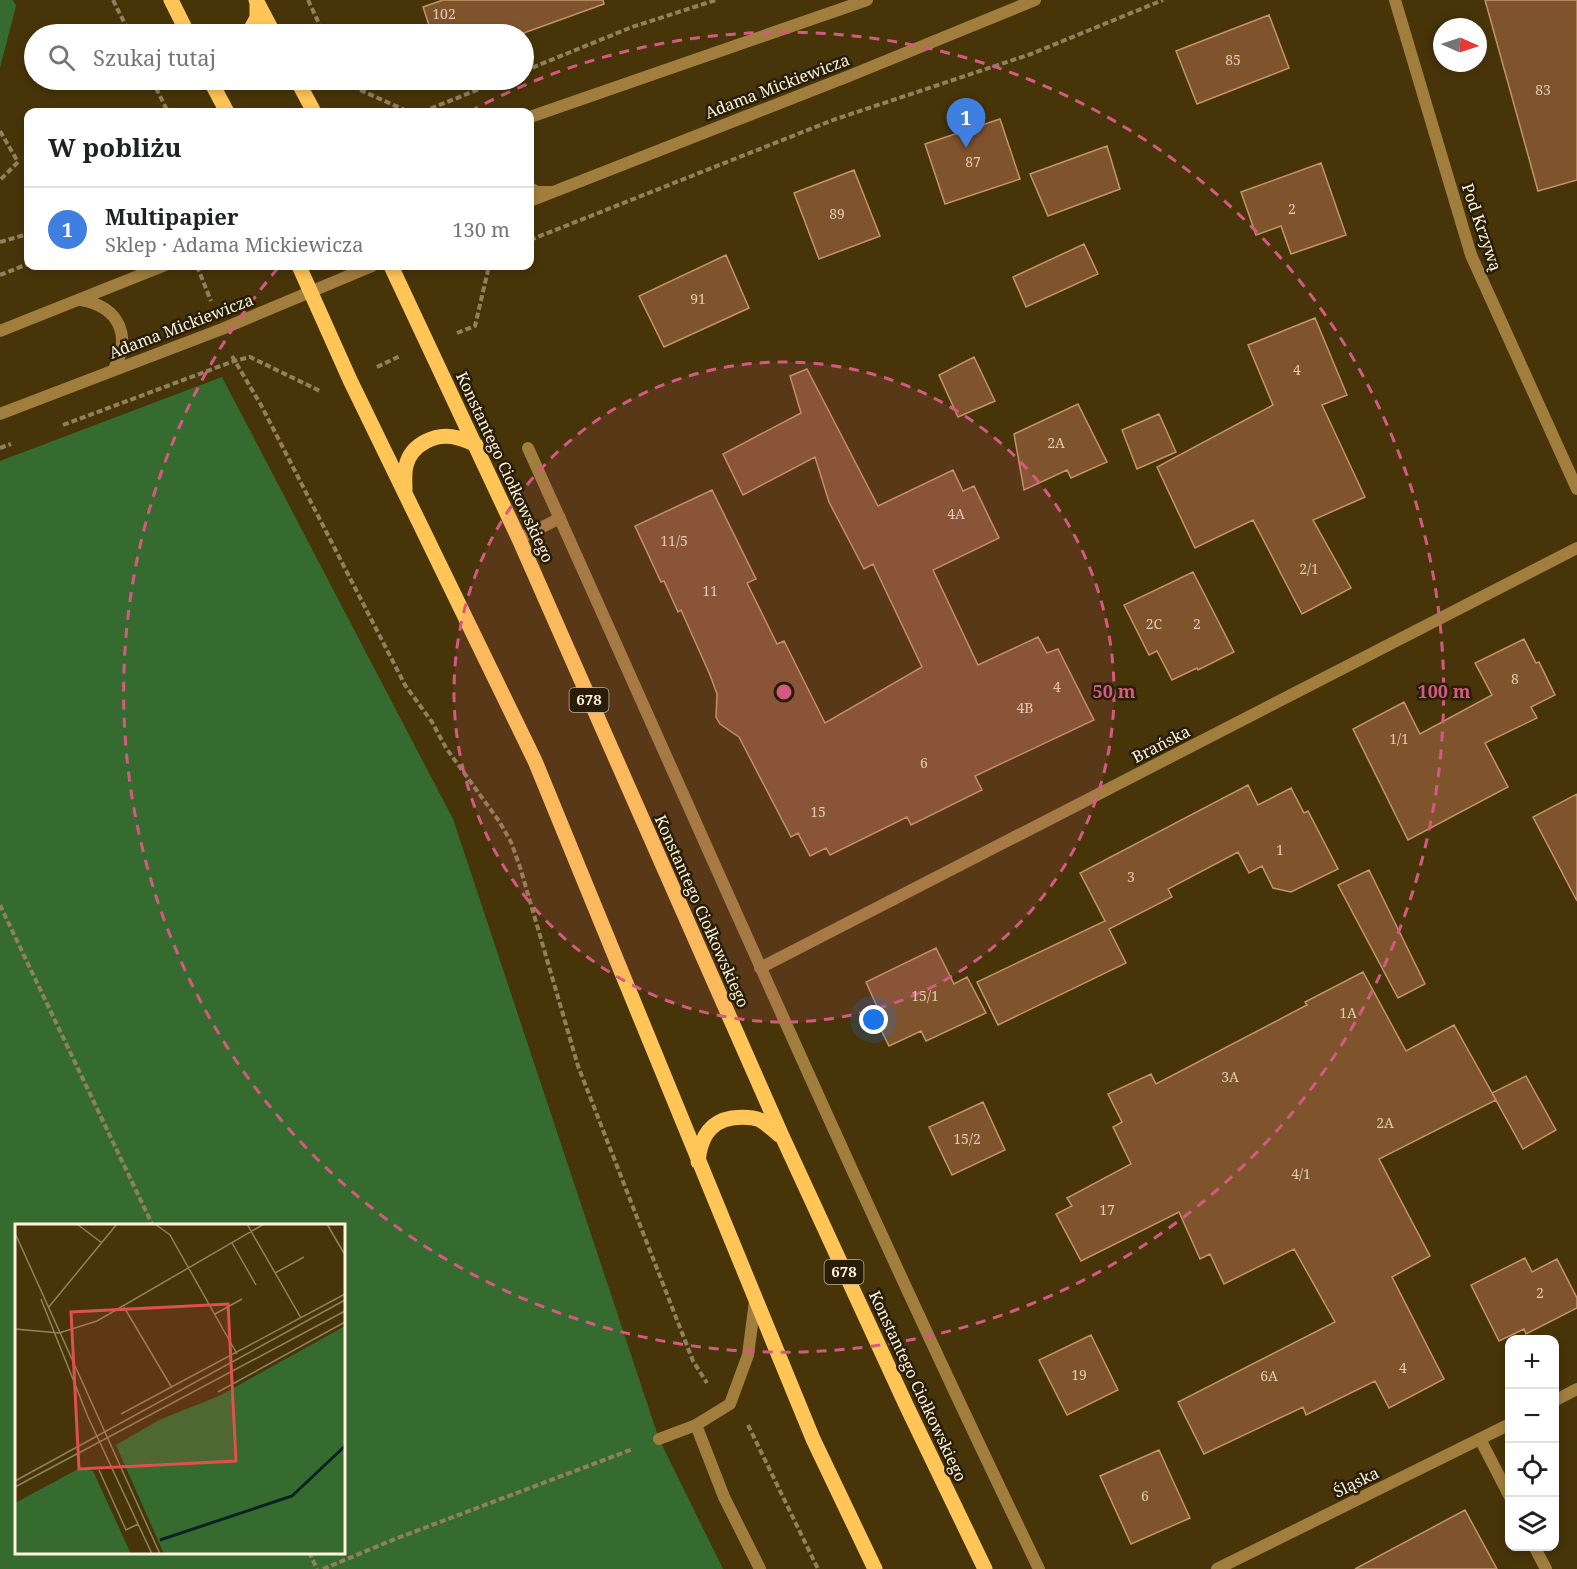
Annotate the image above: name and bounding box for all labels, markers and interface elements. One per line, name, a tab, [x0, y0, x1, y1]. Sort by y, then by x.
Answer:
house number: 102	[432, 4, 456, 23]
north arrow	[1433, 18, 1487, 72]
search box	[24, 24, 534, 90]
icon: search	[45, 41, 78, 74]
text: Szukaj tutaj	[93, 42, 216, 72]
street label: Adama Mickiewicza	[702, 48, 852, 124]
house number: 85	[1225, 50, 1241, 69]
house number: 83	[1535, 80, 1551, 99]
pin: 1	[946, 98, 986, 148]
text: W pobliżu	[48, 129, 182, 165]
house number: 87	[965, 152, 981, 171]
street label: Pod Krzywą	[1457, 180, 1507, 274]
house number: 2	[1288, 199, 1296, 218]
text: Multipapier	[105, 201, 238, 231]
house number: 89	[829, 204, 845, 223]
text: 1	[62, 216, 73, 243]
text: 130 m	[452, 216, 510, 243]
text: Sklep · Adama Mickiewicza	[105, 231, 364, 258]
street label: Adama Mickiewicza	[106, 288, 256, 364]
house number: 91	[690, 289, 706, 308]
house number: 4	[1293, 360, 1301, 379]
street label: Konstantego Ciołkowskiego	[451, 368, 559, 566]
house number: 2A	[1047, 433, 1065, 452]
house number: 4A	[947, 504, 965, 523]
house number: 11/5	[660, 531, 688, 550]
house number: 2/1	[1299, 559, 1319, 578]
house number: 11	[702, 581, 718, 600]
house number: 2C	[1146, 614, 1163, 633]
house number: 2	[1193, 614, 1201, 633]
house number: 8	[1511, 669, 1519, 688]
house number: 4	[1053, 677, 1061, 696]
text: 50 m	[1093, 679, 1136, 703]
text: 100 m	[1418, 679, 1471, 703]
centre of rings	[774, 682, 794, 702]
road number: 678	[570, 688, 608, 712]
house number: 4B	[1017, 698, 1033, 717]
street label: Brańska	[1128, 720, 1194, 768]
house number: 1/1	[1389, 729, 1409, 748]
house number: 6	[920, 753, 928, 772]
house number: 15	[810, 802, 826, 821]
street label: Konstantego Ciołkowskiego	[650, 811, 754, 1011]
house number: 1	[1276, 840, 1284, 859]
house number: 3	[1127, 867, 1135, 886]
house number: 15/1	[911, 986, 939, 1005]
house number: 1A	[1339, 1003, 1357, 1022]
your location	[859, 1005, 888, 1034]
house number: 3A	[1221, 1067, 1239, 1086]
house number: 2A	[1376, 1113, 1394, 1132]
house number: 15/2	[953, 1129, 981, 1148]
house number: 4/1	[1291, 1164, 1311, 1183]
house number: 17	[1099, 1200, 1115, 1219]
inset map	[15, 1224, 345, 1554]
road number: 678	[824, 1260, 864, 1284]
house number: 2	[1536, 1283, 1544, 1302]
street label: Konstantego Ciołkowskiego	[864, 1287, 972, 1485]
map controls	[1505, 1335, 1559, 1551]
button: +	[1505, 1335, 1559, 1389]
house number: 4	[1399, 1358, 1407, 1377]
house number: 19	[1071, 1365, 1087, 1384]
house number: 6A	[1260, 1366, 1278, 1385]
button: −	[1505, 1389, 1559, 1443]
button: locate	[1505, 1443, 1559, 1497]
street label: Śląska	[1329, 1462, 1383, 1502]
house number: 6	[1141, 1486, 1149, 1505]
button: layers	[1505, 1497, 1559, 1551]

